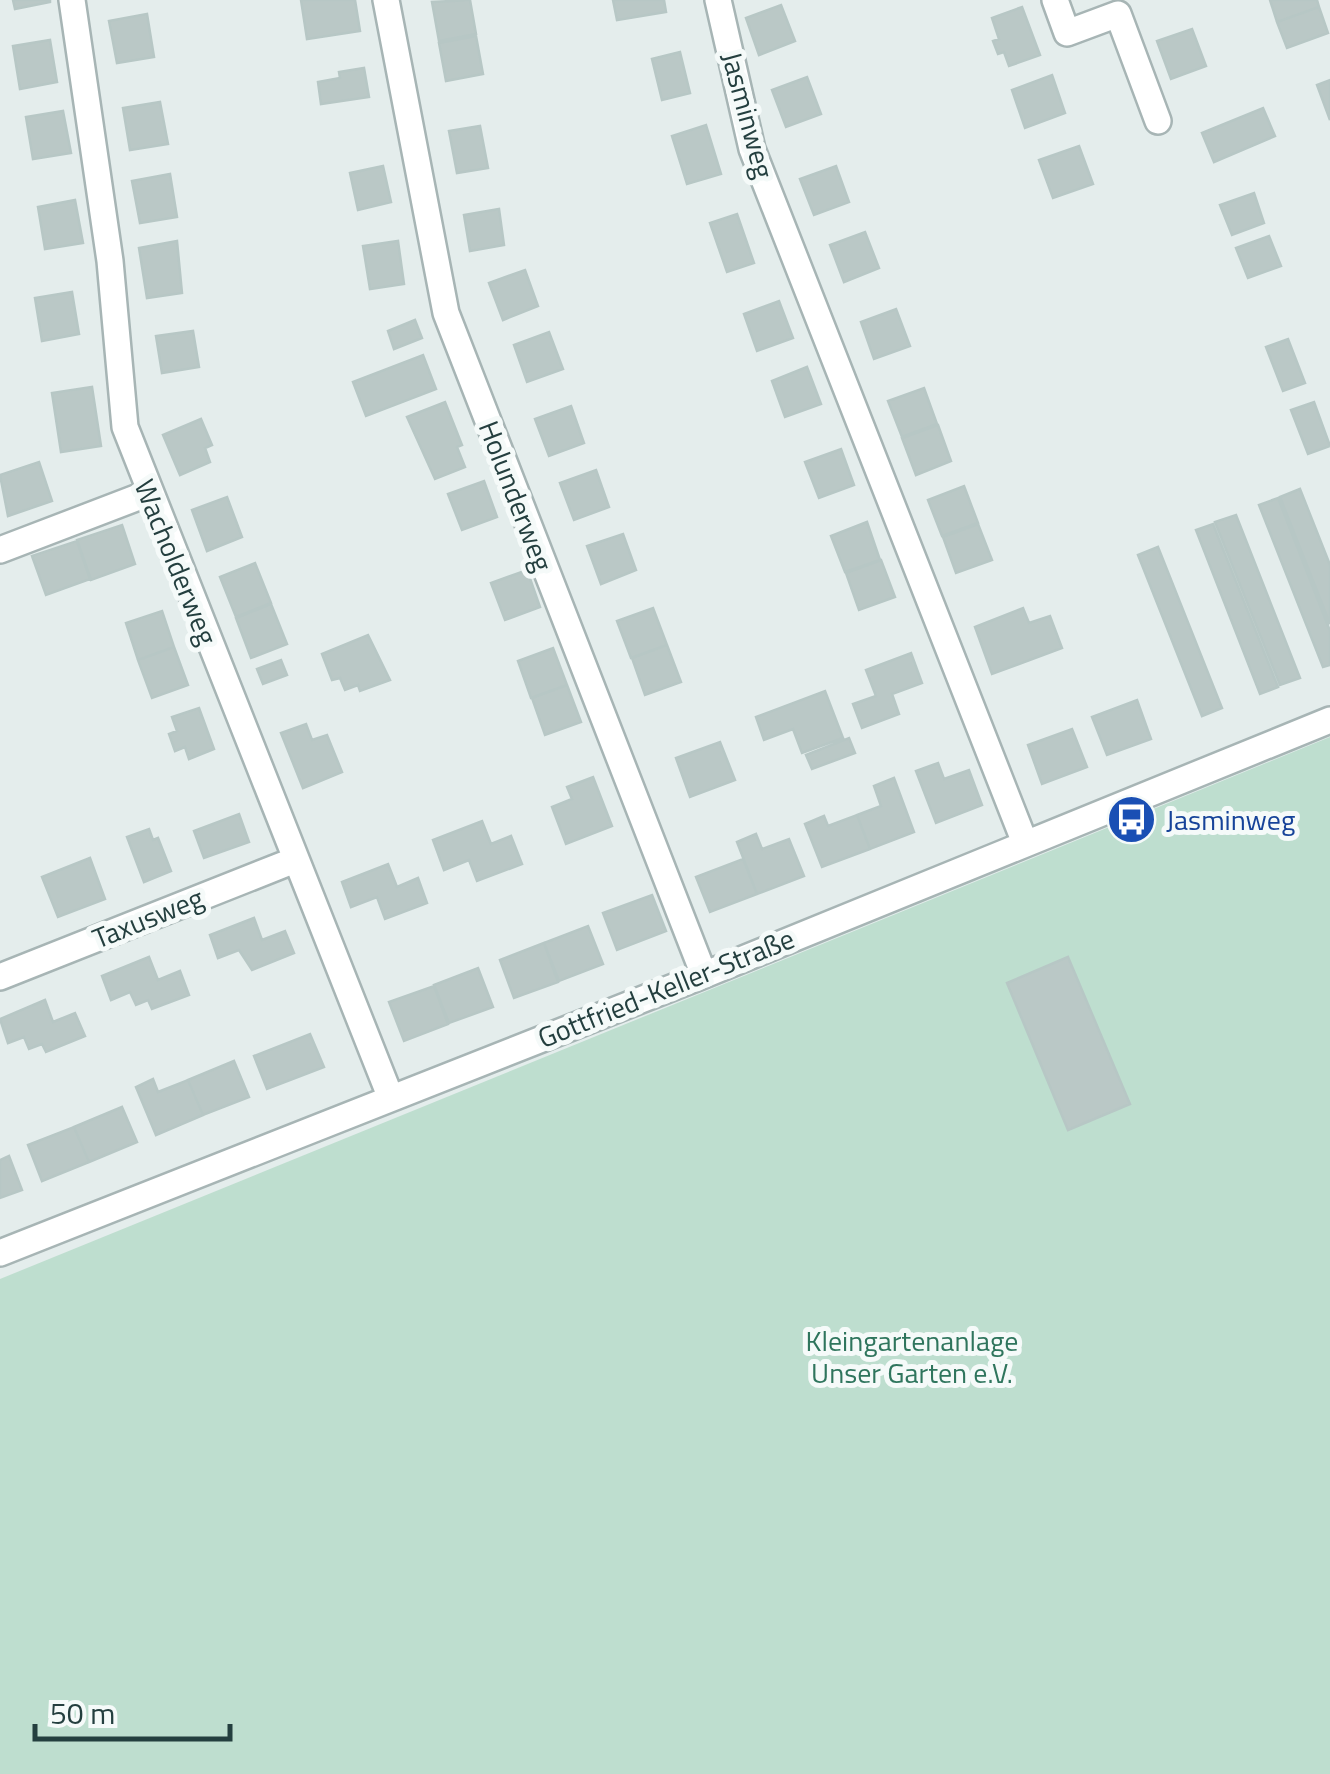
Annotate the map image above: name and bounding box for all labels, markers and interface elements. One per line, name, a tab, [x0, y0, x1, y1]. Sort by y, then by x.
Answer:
street label: Jasminweg	[711, 47, 786, 183]
street label: Holunderweg	[468, 414, 565, 577]
street label: Wacholderweg	[124, 472, 229, 651]
bus stop icon: Jasminweg	[1105, 794, 1157, 846]
place label: Jasminweg	[1166, 798, 1295, 841]
street label: Taxusweg	[86, 876, 210, 959]
street label: Gottfried-Keller-Straße	[531, 916, 801, 1059]
park label: Kleingartenanlage Unser Garten e.V.	[806, 1319, 1018, 1394]
scale bar	[35, 1679, 230, 1741]
text: 50 m	[50, 1690, 115, 1736]

